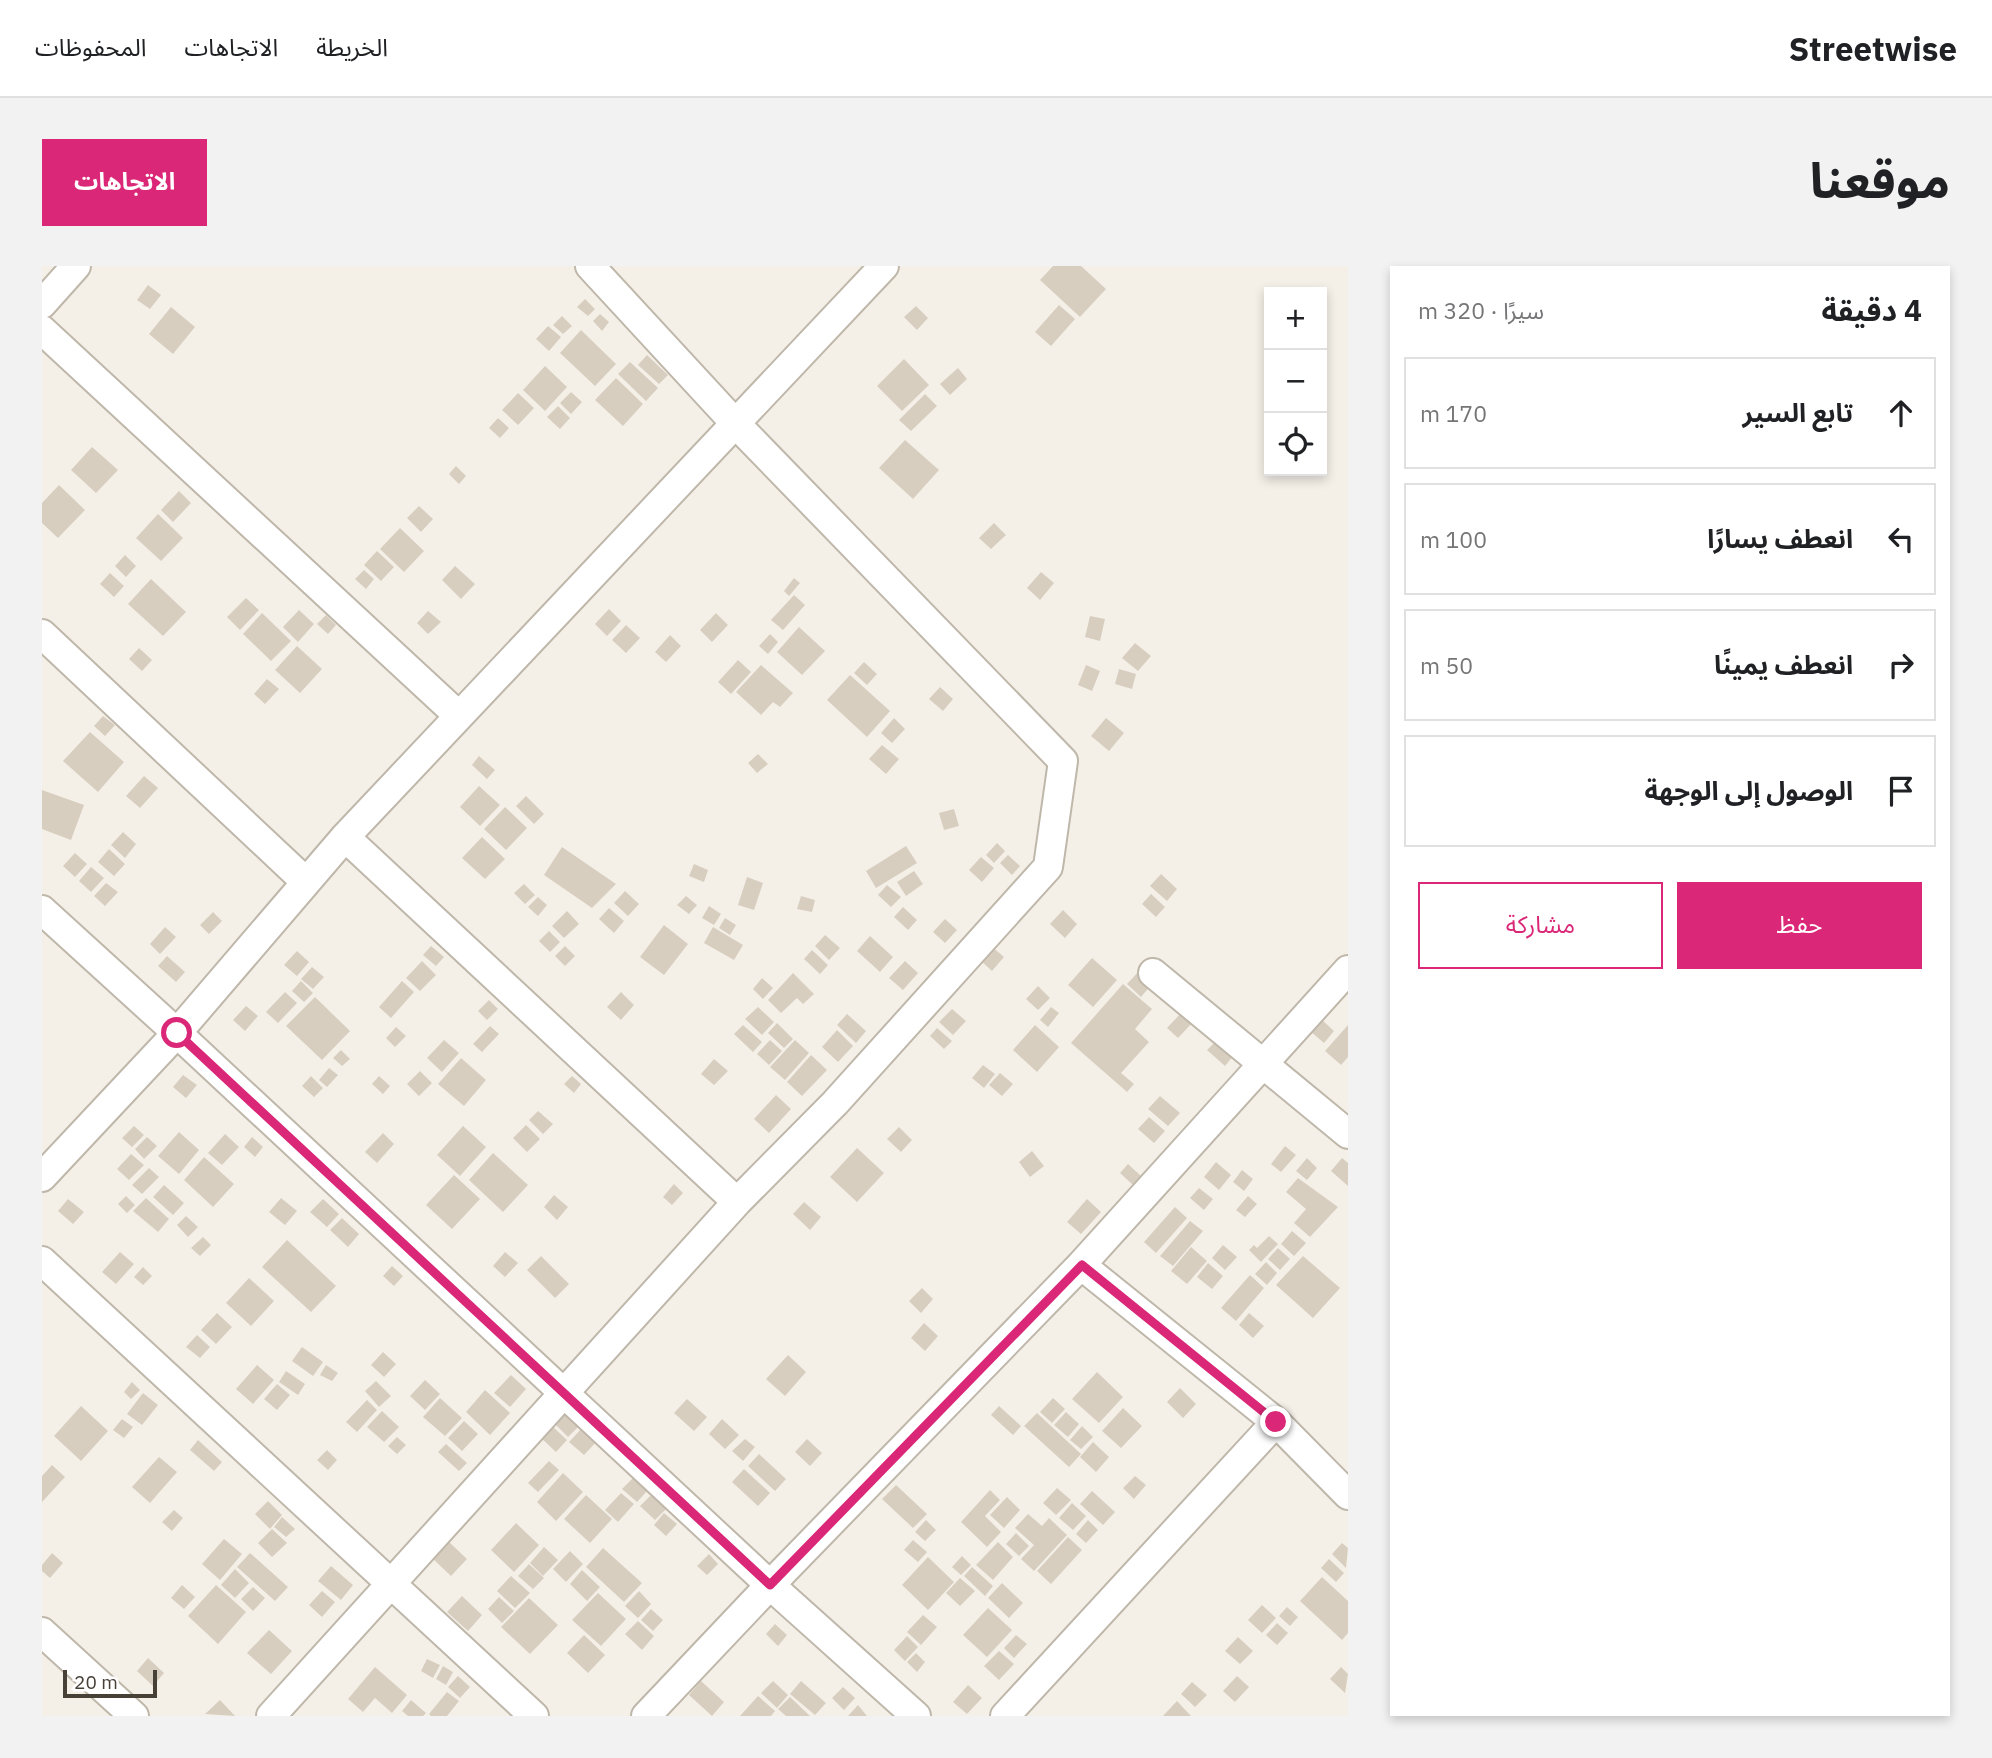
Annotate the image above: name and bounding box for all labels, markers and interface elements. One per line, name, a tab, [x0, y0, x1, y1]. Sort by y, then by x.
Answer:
text: Streetwise	[1789, 27, 1957, 70]
text: المحفوظات	[35, 31, 146, 63]
text: الاتجاهات	[184, 31, 278, 63]
text: الخريطة	[316, 31, 388, 63]
button: الاتجاهات	[42, 139, 207, 226]
text: موقعنا	[1810, 148, 1950, 211]
map controls	[1264, 287, 1327, 476]
button: +	[1264, 287, 1327, 350]
text: 4 دقيقة	[1821, 290, 1922, 329]
text: سيرًا · 320 m	[1418, 295, 1544, 325]
button: −	[1264, 350, 1327, 413]
icon: ahead	[1882, 394, 1920, 432]
text: تابع السير	[1743, 395, 1853, 429]
text: 170 m	[1420, 398, 1487, 428]
button: locate	[1264, 413, 1327, 476]
icon: left	[1882, 520, 1920, 558]
text: انعطف يسارًا	[1707, 521, 1853, 555]
text: 100 m	[1420, 524, 1487, 554]
icon: right	[1882, 646, 1920, 684]
text: انعطف يمينًا	[1714, 647, 1853, 681]
text: 50 m	[1420, 650, 1473, 680]
icon: arrive	[1882, 772, 1920, 810]
text: الوصول إلى الوجهة	[1644, 773, 1853, 807]
button: مشاركة	[1418, 882, 1663, 969]
button: حفظ	[1677, 882, 1922, 969]
route start	[161, 1017, 192, 1048]
route end	[1260, 1406, 1291, 1437]
scale bar	[63, 1667, 158, 1699]
text: 20 m	[74, 1670, 118, 1694]

